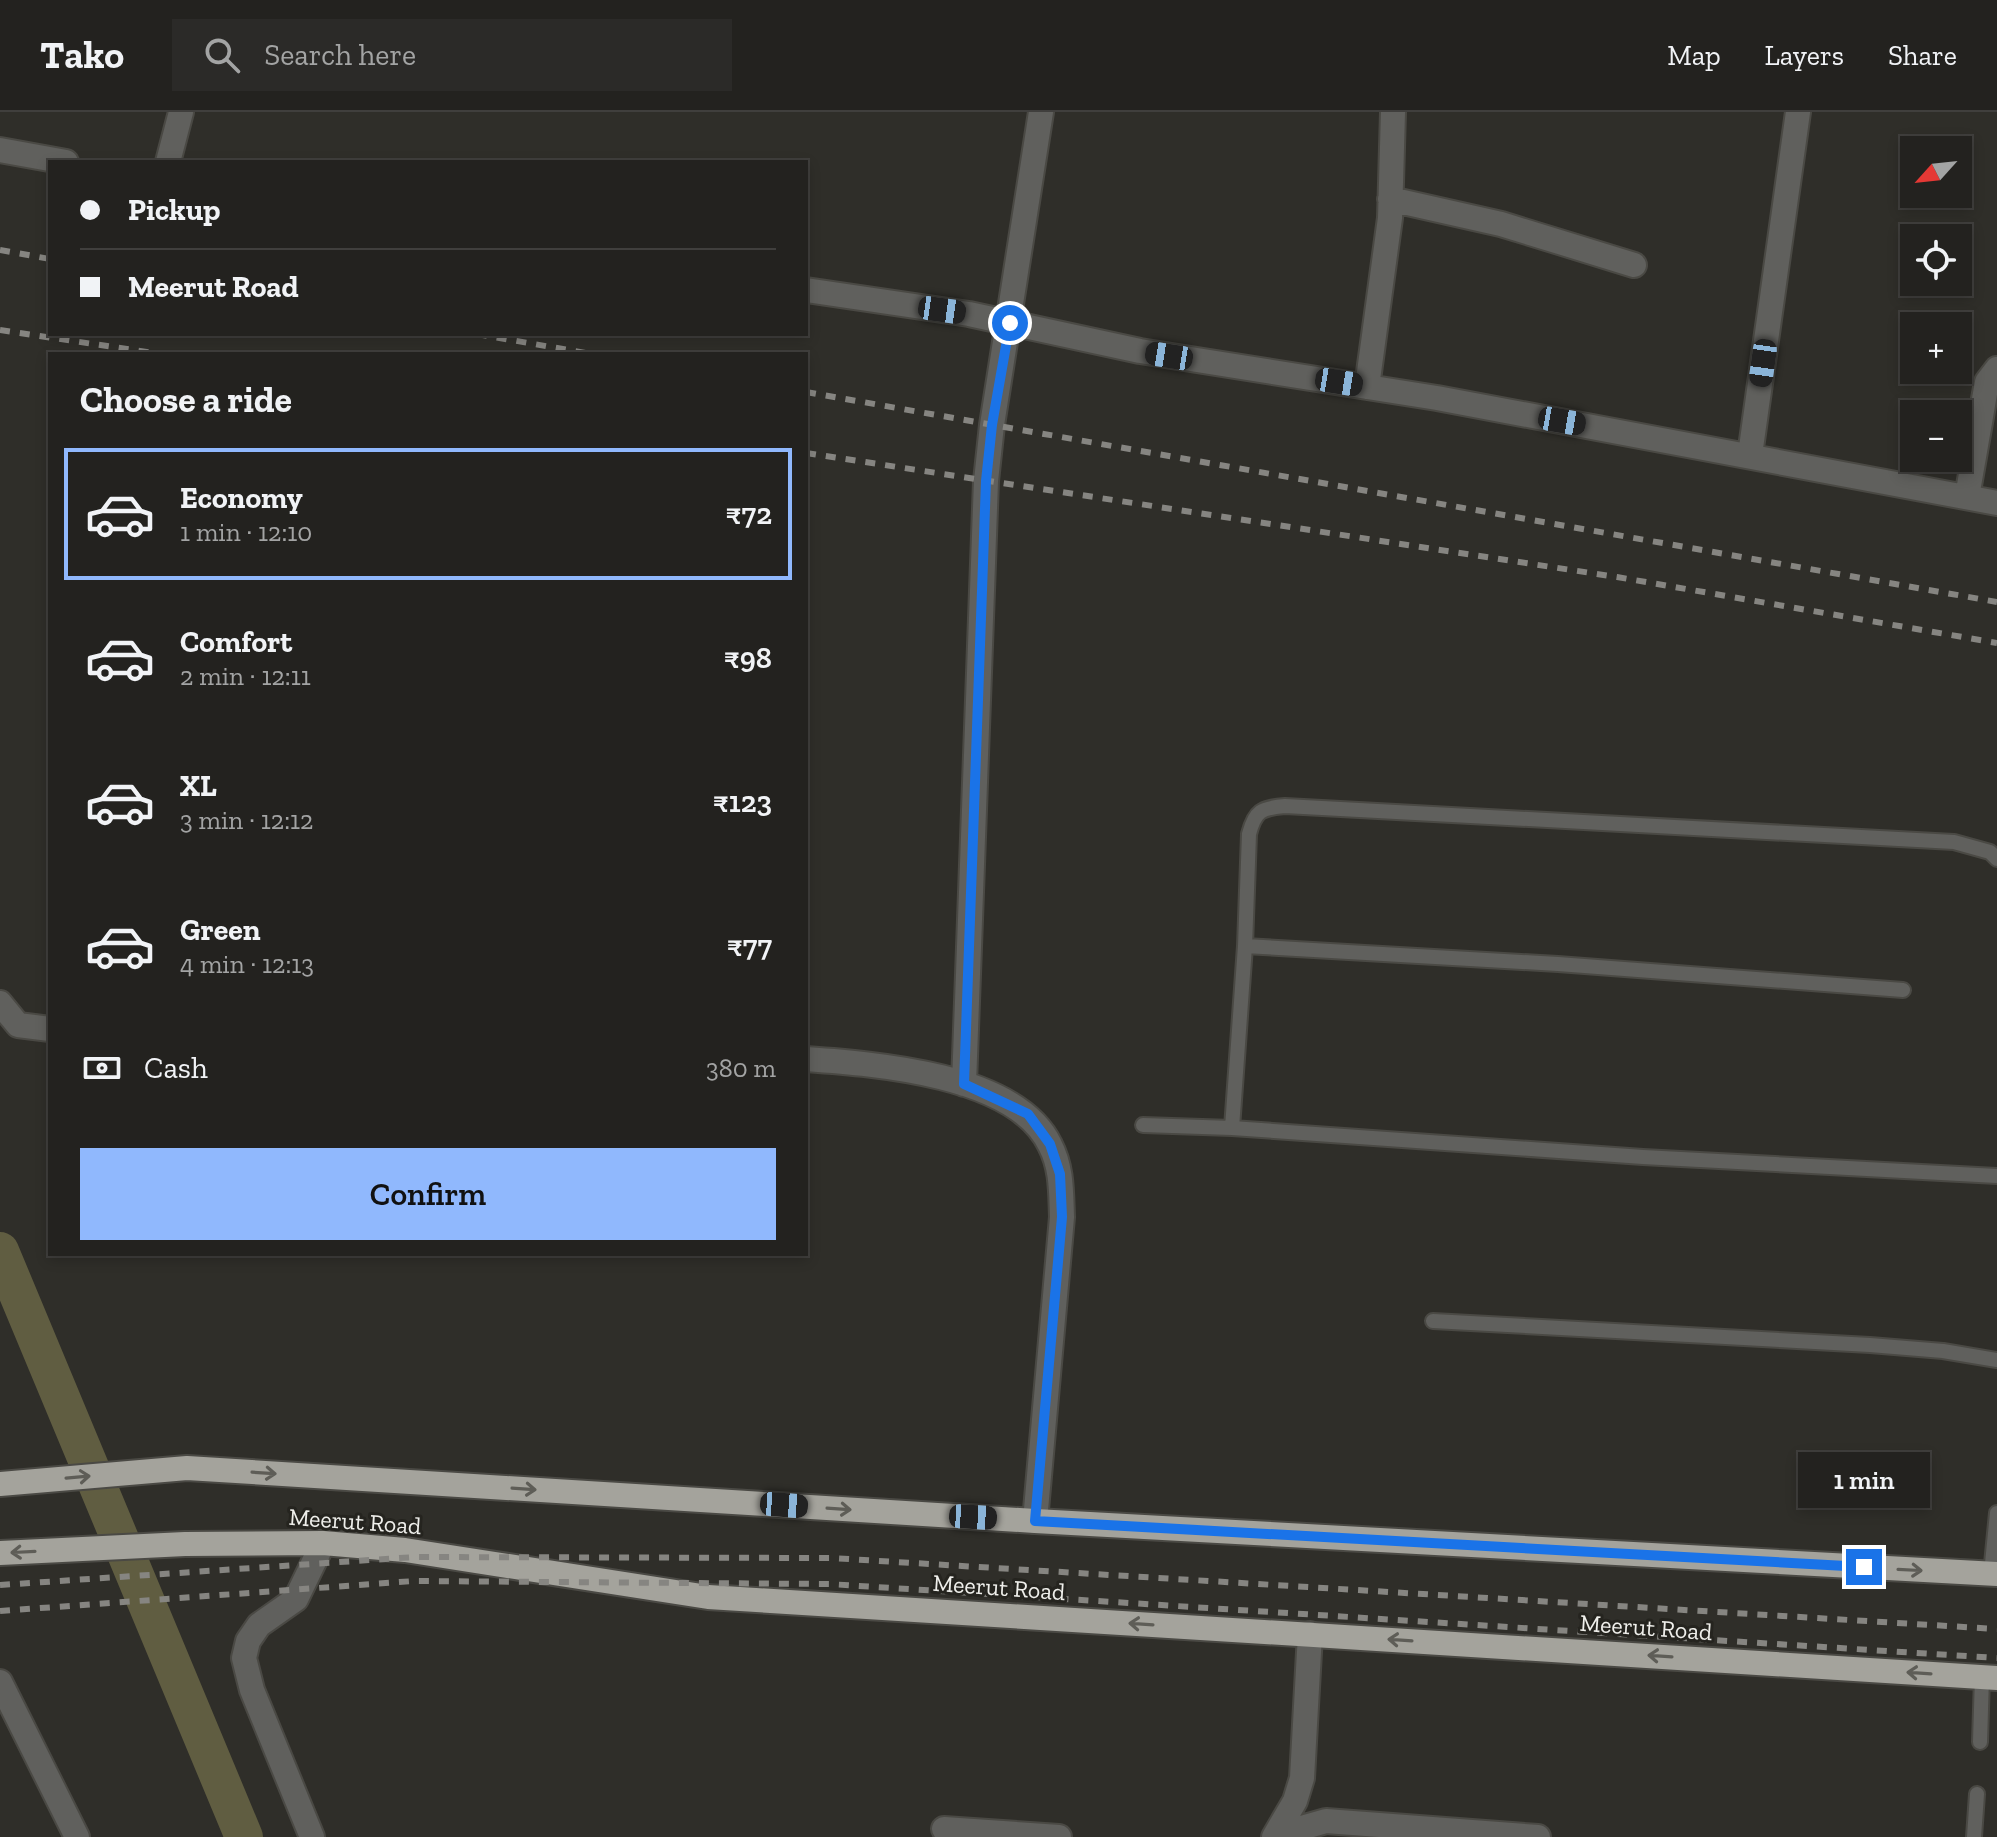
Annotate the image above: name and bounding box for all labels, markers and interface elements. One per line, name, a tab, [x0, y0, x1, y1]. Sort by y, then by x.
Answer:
search box	[172, 19, 732, 91]
text: Tako	[40, 32, 124, 78]
icon: search	[200, 33, 244, 77]
text: Search here	[264, 37, 416, 73]
text: Map	[1667, 39, 1721, 72]
text: Layers	[1765, 39, 1844, 72]
text: Share	[1888, 39, 1957, 72]
north arrow	[1900, 136, 1972, 208]
map controls	[1900, 136, 1972, 472]
text: Pickup	[128, 192, 220, 228]
button: locate	[1900, 224, 1972, 296]
text: Meerut Road	[128, 269, 299, 305]
car	[917, 295, 967, 325]
route start	[992, 305, 1028, 341]
button: +	[1900, 312, 1972, 384]
car	[1748, 338, 1778, 388]
car	[1143, 340, 1195, 372]
car	[1313, 366, 1365, 398]
text: Choose a ride	[80, 378, 292, 421]
button: −	[1900, 400, 1972, 472]
car	[1536, 405, 1588, 437]
icon: car	[84, 478, 156, 550]
text: Economy	[180, 480, 303, 516]
text: ₹72	[725, 496, 772, 532]
text: 1 min · 12:10	[180, 516, 312, 548]
icon: car	[84, 622, 156, 694]
text: Comfort	[180, 624, 292, 660]
text: ₹98	[724, 640, 772, 676]
text: 2 min · 12:11	[180, 660, 311, 692]
icon: car	[84, 766, 156, 838]
text: XL	[180, 768, 217, 804]
text: ₹123	[713, 784, 772, 820]
text: 3 min · 12:12	[180, 804, 313, 836]
icon: car	[84, 910, 156, 982]
text: Green	[180, 912, 260, 948]
text: ₹77	[727, 928, 772, 964]
text: 4 min · 12:13	[180, 948, 314, 980]
icon: cash	[80, 1046, 124, 1090]
text: Cash	[144, 1050, 208, 1086]
text: 380 m	[706, 1052, 776, 1084]
button: Confirm	[80, 1148, 776, 1240]
callout: 1 min	[1798, 1451, 1930, 1507]
text: 1 min	[1833, 1464, 1895, 1496]
one-way arrow	[250, 1466, 277, 1481]
one-way arrow	[64, 1470, 91, 1485]
one-way arrow	[510, 1482, 537, 1497]
car	[759, 1491, 809, 1519]
street label: Meerut Road	[288, 1502, 422, 1540]
one-way arrow	[825, 1502, 852, 1517]
car	[948, 1504, 998, 1530]
one-way arrow	[10, 1545, 37, 1560]
route end	[1846, 1549, 1882, 1585]
one-way arrow	[1896, 1562, 1923, 1577]
street label: Meerut Road	[932, 1568, 1066, 1606]
street label: Meerut Road	[1579, 1608, 1713, 1646]
one-way arrow	[1128, 1616, 1155, 1631]
one-way arrow	[1387, 1632, 1414, 1647]
one-way arrow	[1647, 1648, 1674, 1663]
one-way arrow	[1906, 1665, 1933, 1680]

